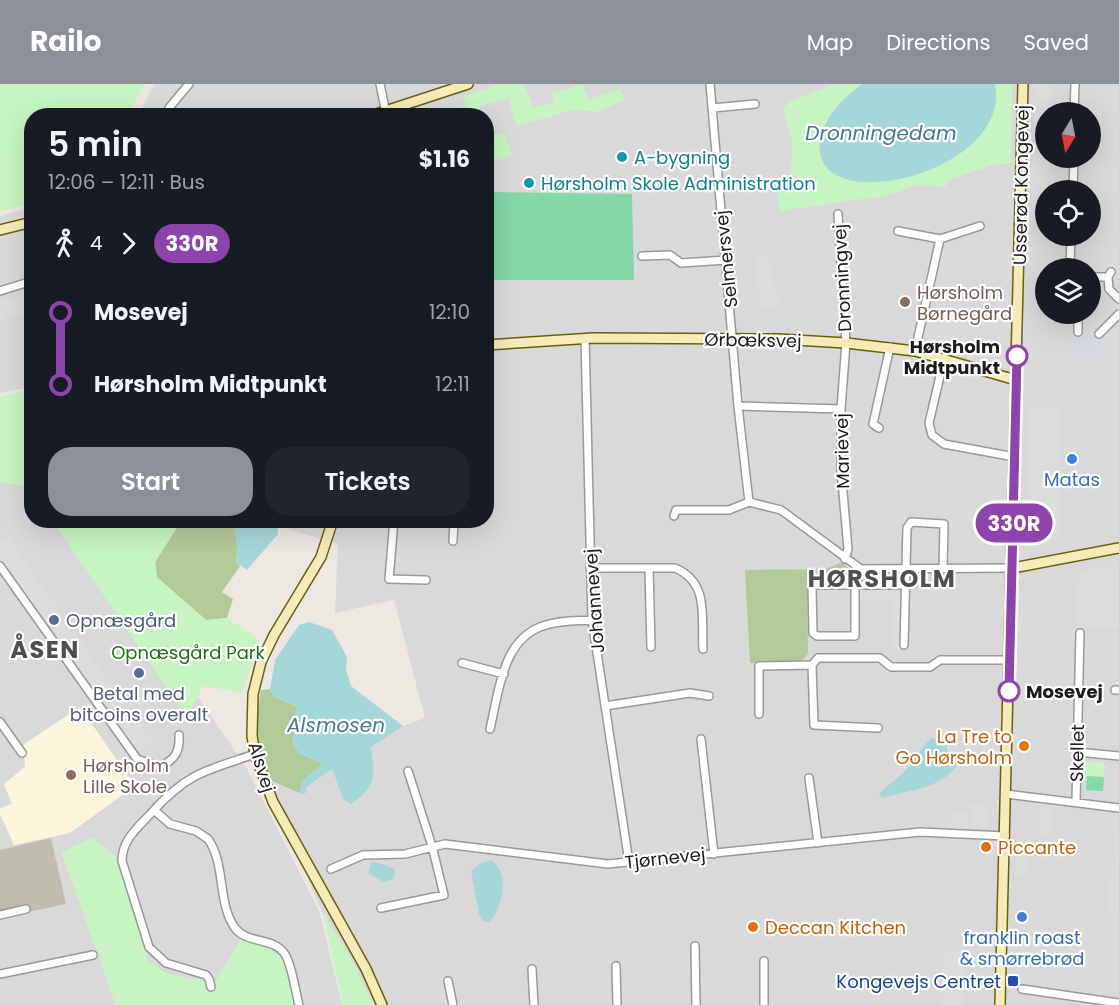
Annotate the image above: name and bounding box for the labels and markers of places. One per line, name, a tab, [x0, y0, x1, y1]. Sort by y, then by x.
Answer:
place label: A-bygning	[634, 145, 730, 170]
marker: A-bygning	[615, 150, 629, 164]
place label: Hørsholm Skole Administration	[541, 171, 816, 196]
marker: Hørsholm Skole Administration	[522, 176, 536, 190]
place label: Hørsholm Børnegård	[917, 280, 1012, 326]
marker: Hørsholm Børnegård	[898, 295, 912, 309]
place label: Hørsholm Midtpunkt	[904, 334, 1000, 380]
marker: Hørsholm Midtpunkt	[1006, 345, 1028, 367]
marker: Matas	[1065, 452, 1079, 466]
place label: Matas	[1044, 467, 1100, 492]
place label: Opnæsgård	[66, 608, 176, 633]
marker: Opnæsgård	[47, 613, 61, 627]
marker: Betal med bitcoins overalt	[132, 666, 146, 680]
place label: Mosevej	[1026, 679, 1103, 704]
marker: Mosevej	[998, 680, 1020, 702]
place label: Betal med bitcoins overalt	[70, 681, 208, 727]
place label: La Tre to Go Hørsholm	[896, 724, 1012, 770]
marker: La Tre to Go Hørsholm	[1017, 739, 1031, 753]
place label: Hørsholm Lille Skole	[83, 753, 169, 799]
marker: Hørsholm Lille Skole	[64, 768, 78, 782]
place label: Piccante	[998, 835, 1076, 860]
marker: Piccante	[979, 840, 993, 854]
marker: franklin roast & smørrebrød	[1015, 910, 1029, 924]
place label: Deccan Kitchen	[765, 915, 906, 940]
marker: Deccan Kitchen	[746, 920, 760, 934]
place label: franklin roast & smørrebrød	[960, 925, 1084, 971]
place label: Kongevejs Centret	[836, 969, 1001, 994]
marker: Kongevejs Centret	[1006, 974, 1020, 988]

